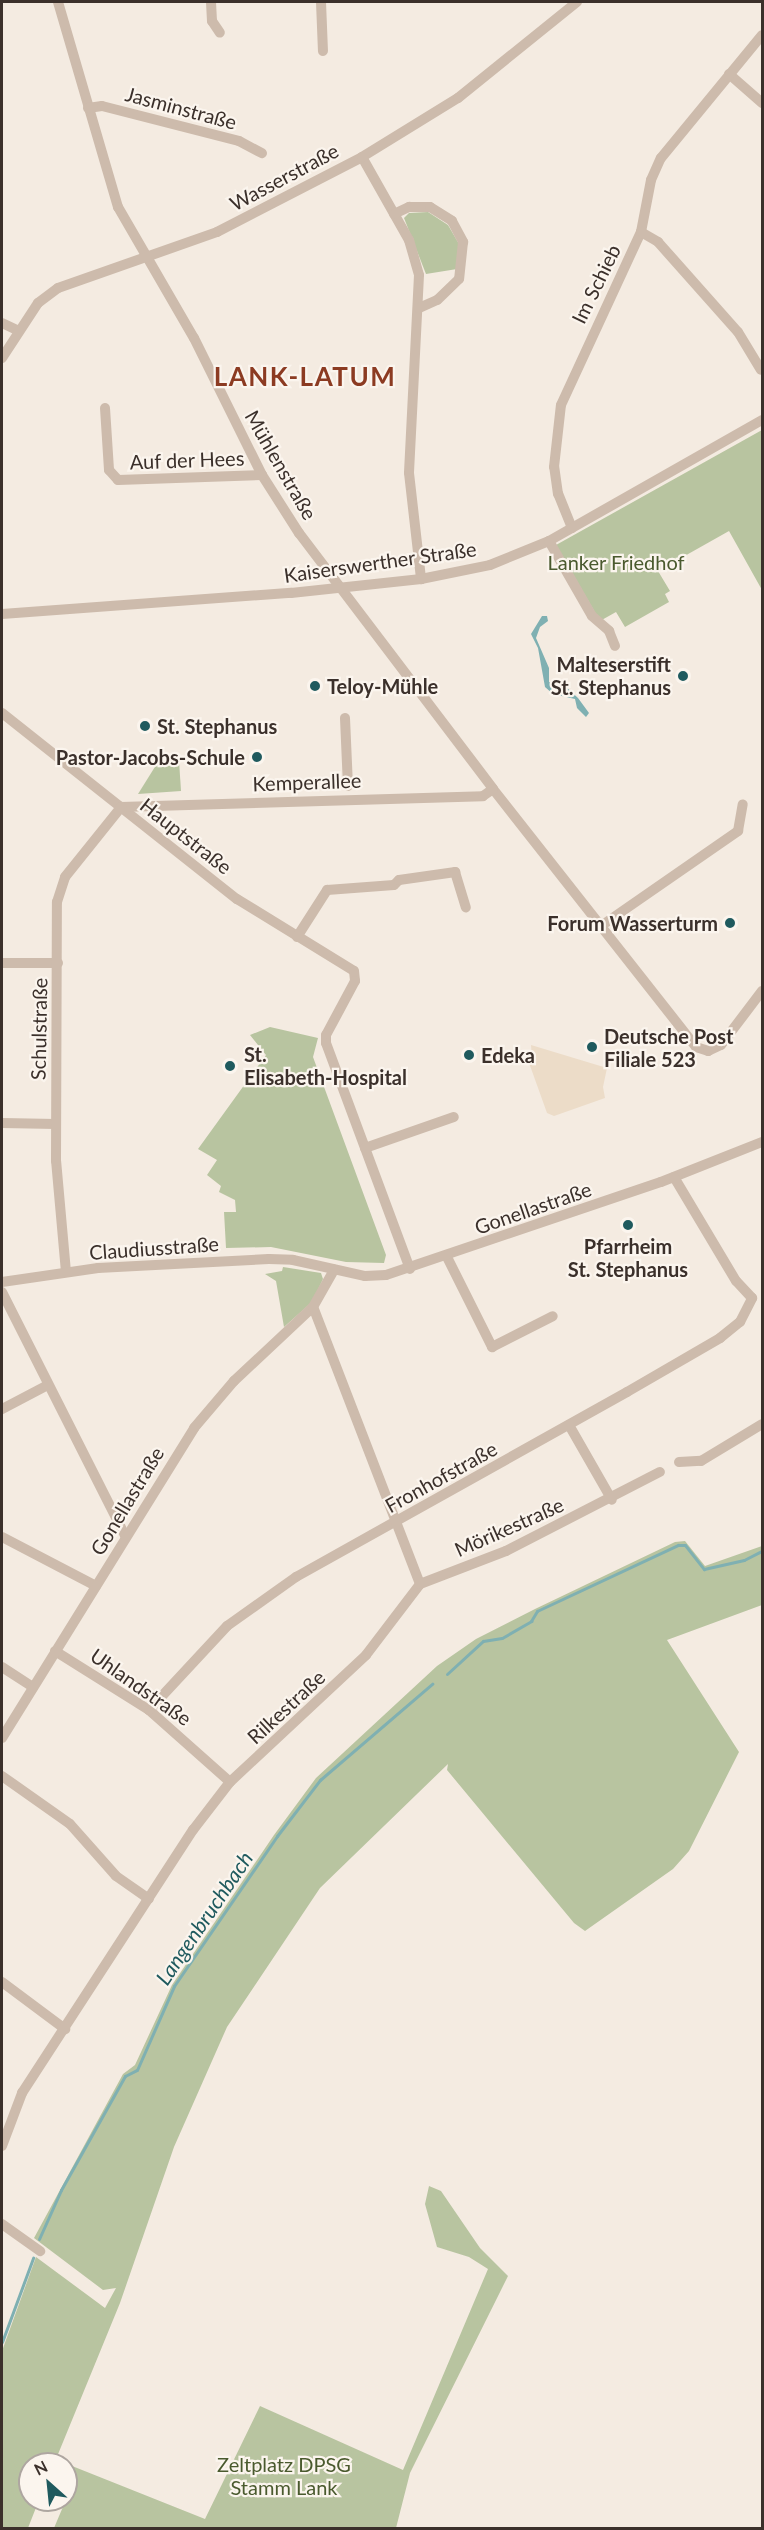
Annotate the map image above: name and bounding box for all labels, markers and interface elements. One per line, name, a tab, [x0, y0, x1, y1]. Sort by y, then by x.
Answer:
street label: Jasminstraße	[123, 82, 239, 134]
street label: Wasserstraße	[226, 138, 342, 216]
street label: Im Schieb	[567, 241, 625, 327]
district label: LANK-LATUM	[214, 361, 396, 393]
street label: Mühlenstraße	[240, 406, 322, 524]
street label: Auf der Hees	[129, 446, 245, 474]
street label: Kaiserswerther Straße	[282, 537, 478, 587]
park label: Lanker Friedhof	[547, 550, 685, 574]
place label: Malteserstift St. Stephanus	[551, 652, 671, 699]
marker: Malteserstift St. Stephanus	[676, 669, 690, 683]
place label: Teloy-Mühle	[327, 674, 438, 698]
marker: Teloy-Mühle	[308, 679, 322, 693]
place label: St. Stephanus	[157, 714, 277, 738]
marker: St. Stephanus	[138, 719, 152, 733]
place label: Pastor-Jacobs-Schule	[56, 745, 245, 769]
marker: Pastor-Jacobs-Schule	[250, 750, 264, 764]
street label: Kemperallee	[252, 768, 362, 796]
street label: Hauptstraße	[136, 793, 236, 879]
place label: Forum Wasserturm	[547, 911, 718, 935]
marker: Forum Wasserturm	[723, 916, 737, 930]
street label: Schulstraße	[26, 978, 52, 1080]
place label: Deutsche Post Filiale 523	[604, 1024, 733, 1071]
marker: Deutsche Post Filiale 523	[585, 1040, 599, 1054]
place label: St. Elisabeth-Hospital	[244, 1042, 407, 1089]
place label: Edeka	[481, 1043, 535, 1067]
marker: Edeka	[462, 1048, 476, 1062]
marker: St. Elisabeth-Hospital	[221, 1057, 239, 1075]
street label: Gonellastraße	[471, 1177, 595, 1239]
marker: Pfarrheim St. Stephanus	[621, 1218, 635, 1232]
street label: Claudiusstraße	[88, 1231, 220, 1265]
place label: Pfarrheim St. Stephanus	[568, 1234, 688, 1281]
street label: Fronhofstraße	[381, 1436, 501, 1518]
street label: Gonellastraße	[85, 1443, 169, 1559]
street label: Mörikestraße	[451, 1492, 567, 1562]
street label: Uhlandstraße	[86, 1643, 196, 1731]
street label: Rilkestraße	[242, 1665, 330, 1749]
water label: Langenbruchbach	[150, 1847, 258, 1989]
north arrow	[18, 2452, 78, 2512]
park label: Zeltplatz DPSG Stamm Lank	[217, 2452, 351, 2499]
text: N	[31, 2456, 50, 2479]

